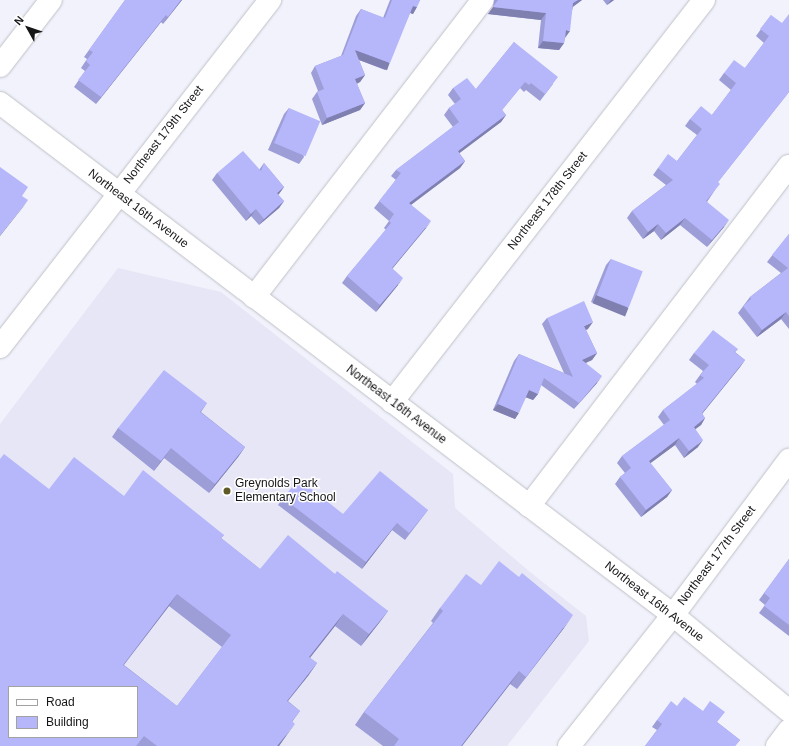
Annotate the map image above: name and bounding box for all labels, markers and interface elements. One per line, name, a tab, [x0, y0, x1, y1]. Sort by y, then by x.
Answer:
north arrow	[8, 8, 48, 48]
text: N	[12, 13, 26, 27]
street label: Northeast 179th Street	[121, 83, 207, 187]
street label: Northeast 178th Street	[505, 149, 591, 253]
street label: Northeast 16th Avenue	[85, 166, 191, 252]
street label: Northeast 16th Avenue	[343, 362, 449, 448]
place label: Greynolds Park Elementary School	[235, 477, 336, 505]
marker: Greynolds Park Elementary School	[222, 486, 232, 496]
street label: Northeast 177th Street	[675, 503, 759, 609]
street label: Northeast 16th Avenue	[601, 559, 707, 645]
legend	[8, 686, 138, 738]
text: Road	[46, 695, 75, 709]
text: Building	[46, 715, 89, 729]

